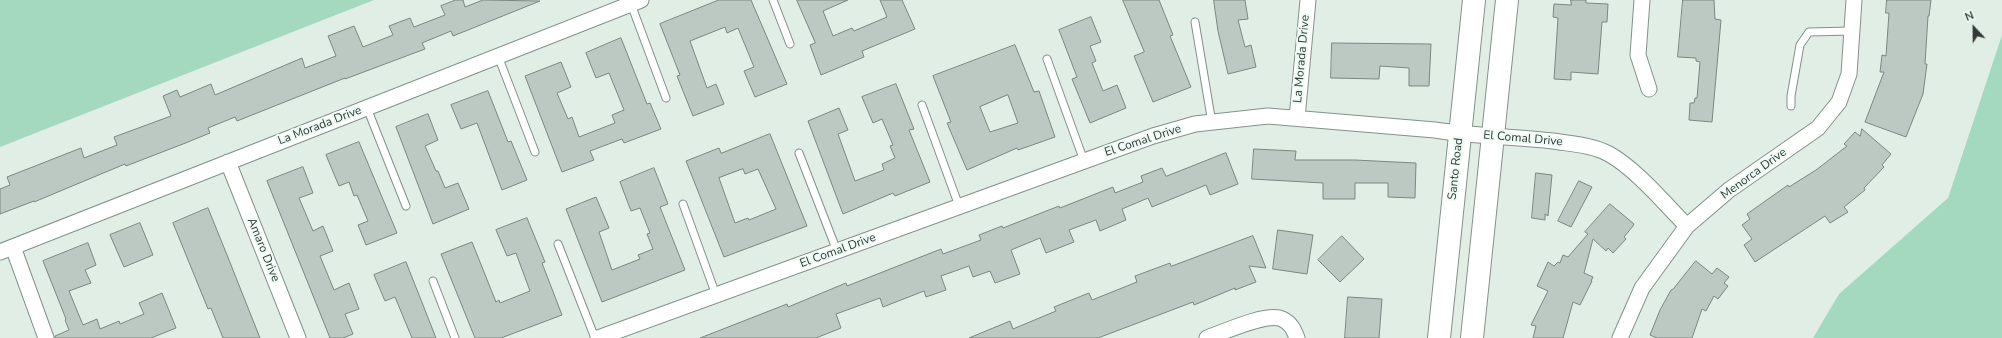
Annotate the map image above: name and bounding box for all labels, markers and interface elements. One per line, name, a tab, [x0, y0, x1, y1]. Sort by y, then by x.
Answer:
north arrow	[1954, 8, 1994, 48]
text: N	[1963, 8, 1976, 25]
street label: La Morada Drive	[1291, 14, 1313, 104]
street label: La Morada Drive	[276, 103, 364, 149]
street label: El Comal Drive	[1103, 122, 1183, 160]
street label: El Comal Drive	[1483, 128, 1563, 150]
street label: Santo Road	[1446, 137, 1466, 201]
street label: Menorca Drive	[1718, 145, 1790, 203]
street label: Amaro Drive	[244, 216, 282, 284]
street label: El Comal Drive	[798, 231, 878, 271]

